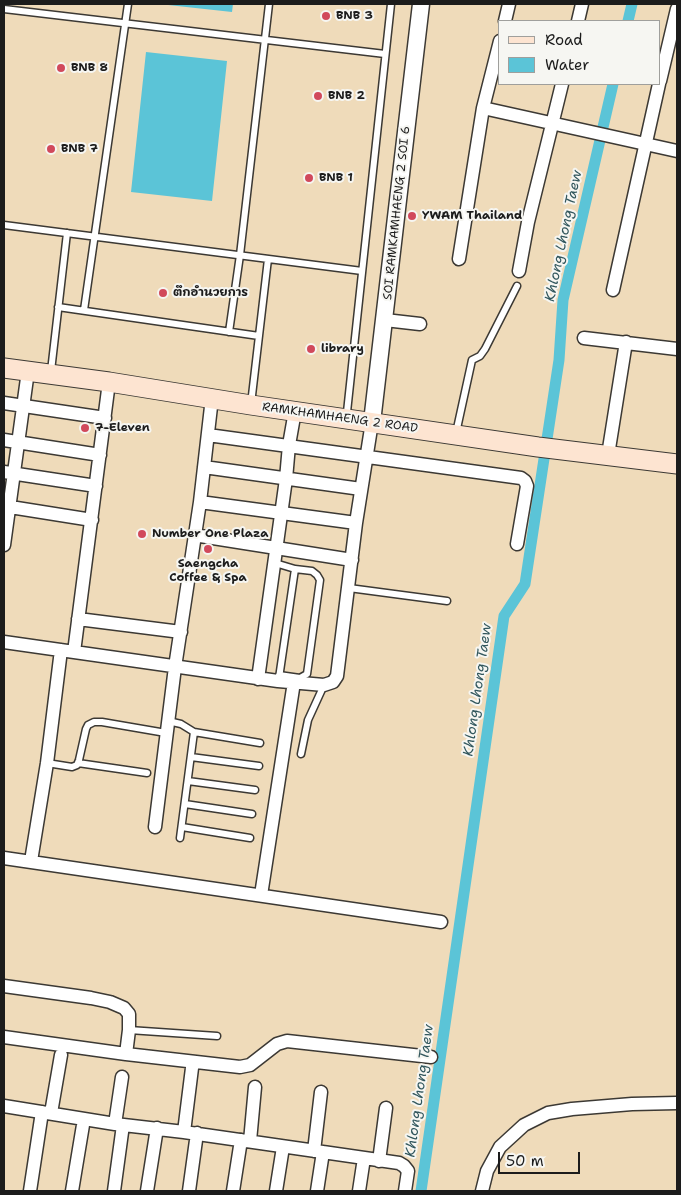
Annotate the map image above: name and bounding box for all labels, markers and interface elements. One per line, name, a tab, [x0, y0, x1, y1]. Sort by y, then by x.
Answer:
place label: BNB 3	[336, 9, 373, 23]
marker: BNB 3	[320, 10, 332, 22]
legend	[498, 20, 661, 85]
text: Road	[545, 30, 583, 50]
text: Water	[545, 55, 589, 75]
place label: BNB 8	[71, 61, 108, 75]
marker: BNB 8	[55, 62, 67, 74]
place label: BNB 2	[328, 89, 365, 103]
marker: BNB 2	[312, 90, 324, 102]
street label: SOI RAMKAMHAENG 2 SOI 6	[381, 125, 413, 301]
place label: BNB 7	[61, 142, 98, 156]
marker: BNB 7	[45, 143, 57, 155]
water label: Khlong Lhong Taew	[542, 169, 586, 303]
place label: BNB 1	[319, 171, 353, 185]
marker: BNB 1	[303, 172, 315, 184]
place label: YWAM Thailand	[422, 209, 522, 223]
marker: YWAM Thailand	[406, 210, 418, 222]
place label: ตึกอำนวยการ	[173, 286, 248, 300]
marker: ตึกอำนวยการ	[157, 287, 169, 299]
place label: library	[321, 342, 364, 356]
marker: library	[305, 343, 317, 355]
street label: RAMKHAMHAENG 2 ROAD	[261, 400, 419, 436]
place label: 7-Eleven	[95, 421, 150, 435]
marker: 7-Eleven	[79, 422, 91, 434]
place label: Number One Plaza	[152, 527, 268, 541]
marker: Number One Plaza	[136, 528, 148, 540]
marker: Saengcha Coffee & Spa	[202, 543, 214, 555]
place label: Saengcha Coffee & Spa	[169, 557, 247, 585]
water label: Khlong Lhong Taew	[460, 622, 496, 758]
water label: Khlong Lhong Taew	[402, 1023, 438, 1159]
scale bar	[501, 1142, 584, 1174]
text: 50 m	[506, 1151, 544, 1171]

